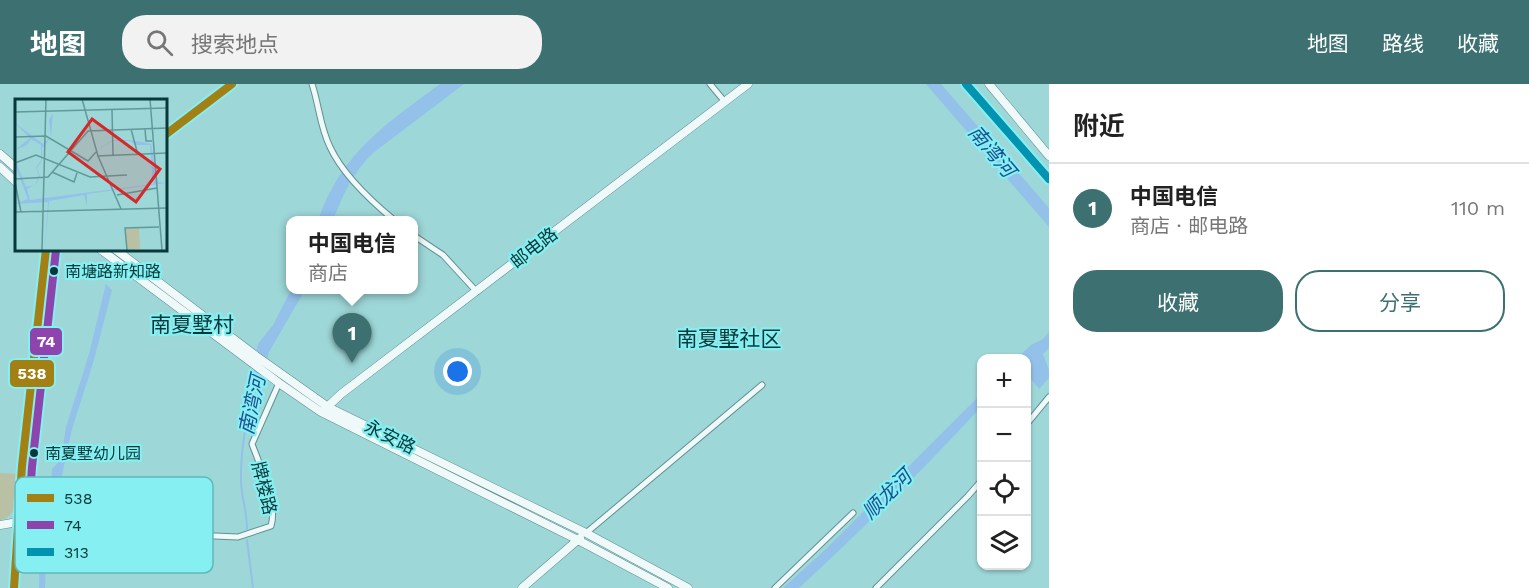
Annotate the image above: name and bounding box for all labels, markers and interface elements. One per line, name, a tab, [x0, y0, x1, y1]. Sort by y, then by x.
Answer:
search box	[122, 15, 542, 69]
icon: search	[143, 26, 176, 59]
text: 地图	[30, 28, 86, 61]
text: 地图	[1307, 31, 1349, 56]
text: 路线	[1382, 31, 1424, 56]
text: 收藏	[1457, 31, 1499, 56]
text: 搜索地点	[191, 32, 279, 57]
inset map	[15, 99, 166, 250]
text: 附近	[1073, 111, 1125, 141]
water label: 南湾河	[964, 120, 1023, 185]
text: 中国电信	[1130, 184, 1218, 209]
text: 1	[1088, 196, 1097, 220]
text: 110 m	[1451, 196, 1505, 220]
text: 商店 · 邮电路	[1130, 214, 1248, 238]
popup	[286, 216, 418, 294]
street label: 邮电路	[506, 223, 561, 273]
text: 中国电信	[308, 231, 396, 256]
text: 商店	[308, 261, 348, 285]
place label: 南塘路新知路	[65, 262, 161, 281]
marker: 南塘路新知路	[48, 265, 60, 277]
button: 收藏	[1073, 270, 1283, 332]
button: 分享	[1295, 270, 1505, 332]
district label: 南夏墅村	[150, 312, 234, 337]
pin: 1	[332, 314, 372, 363]
district label: 南夏墅社区	[677, 326, 782, 351]
line badge: 74	[29, 327, 63, 356]
text: 74	[37, 332, 55, 351]
map controls	[977, 354, 1031, 570]
button: +	[977, 354, 1031, 408]
your location	[443, 357, 472, 386]
line badge: 538	[9, 359, 55, 388]
text: 538	[18, 364, 46, 383]
water label: 南湾河	[234, 369, 271, 437]
button: −	[977, 408, 1031, 462]
street label: 永安路	[361, 415, 419, 458]
place label: 南夏墅幼儿园	[45, 444, 141, 463]
marker: 南夏墅幼儿园	[28, 447, 40, 459]
street label: 牌楼路	[248, 459, 281, 517]
water label: 顺龙河	[857, 461, 920, 524]
button: locate	[977, 462, 1031, 516]
legend	[15, 477, 213, 573]
text: 538	[64, 489, 93, 508]
text: 74	[64, 516, 82, 535]
button: layers	[977, 516, 1031, 570]
text: 313	[64, 543, 89, 562]

